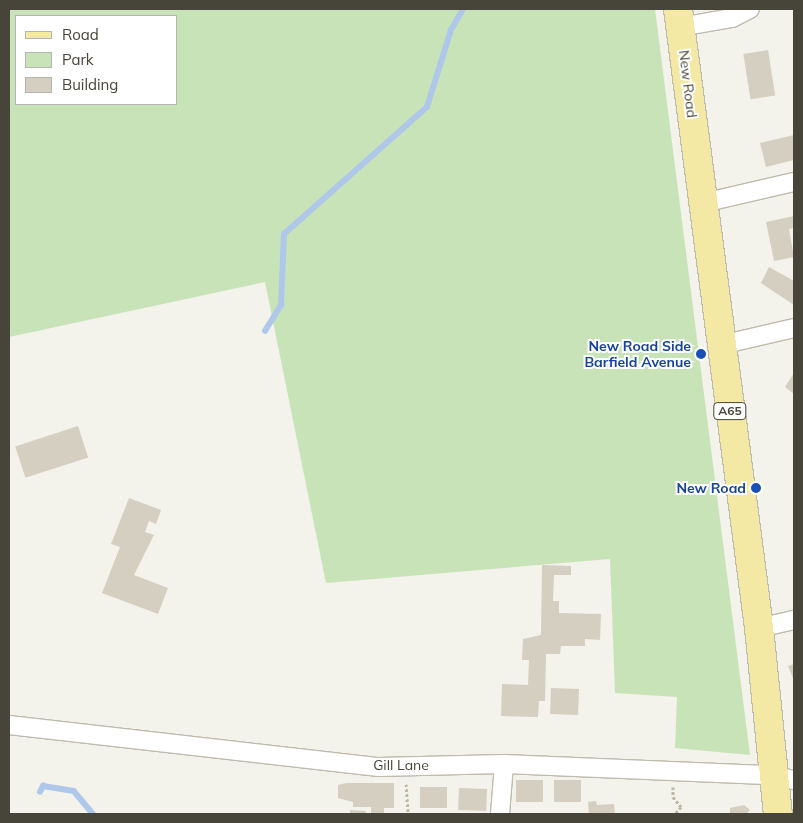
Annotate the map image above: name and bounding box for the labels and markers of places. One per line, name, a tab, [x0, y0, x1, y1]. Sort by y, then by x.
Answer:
place label: New Road Side Barfield Avenue	[584, 338, 691, 371]
marker: New Road Side Barfield Avenue	[695, 348, 707, 360]
place label: New Road	[676, 480, 746, 496]
marker: New Road	[750, 482, 762, 494]

